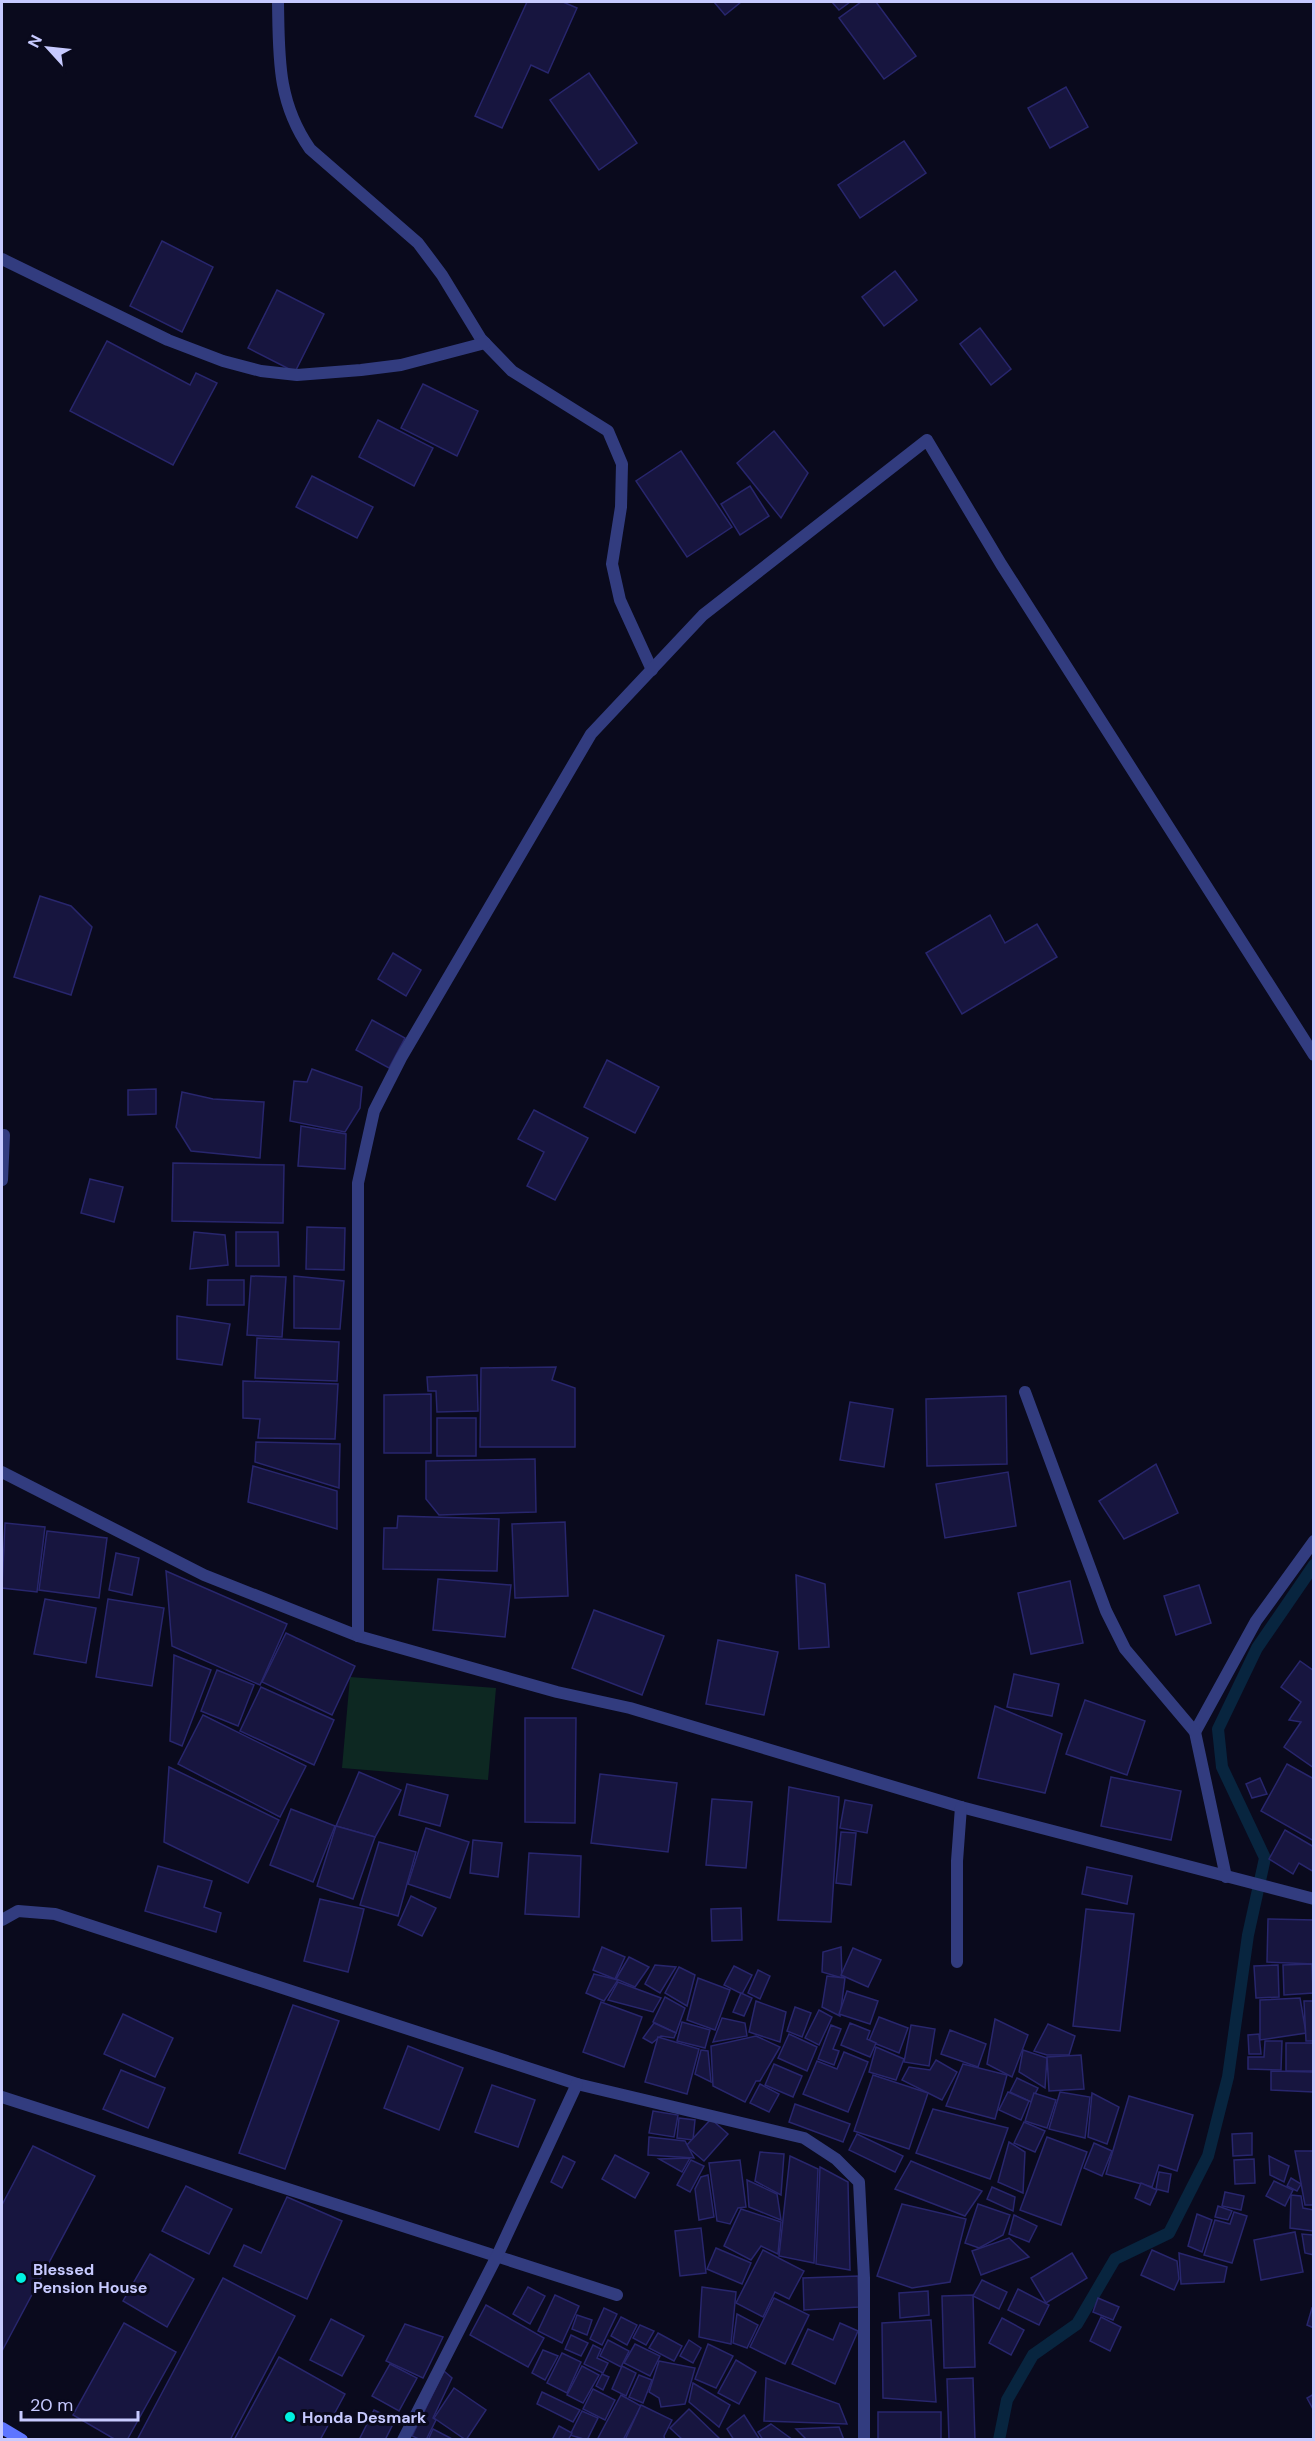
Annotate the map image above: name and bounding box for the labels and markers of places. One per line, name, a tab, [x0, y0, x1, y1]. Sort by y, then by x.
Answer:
place label: Blessed Pension House	[33, 2259, 147, 2298]
marker: Blessed Pension House	[14, 2271, 28, 2285]
place label: Honda Desmark	[302, 2407, 427, 2428]
marker: Honda Desmark	[283, 2410, 297, 2424]

